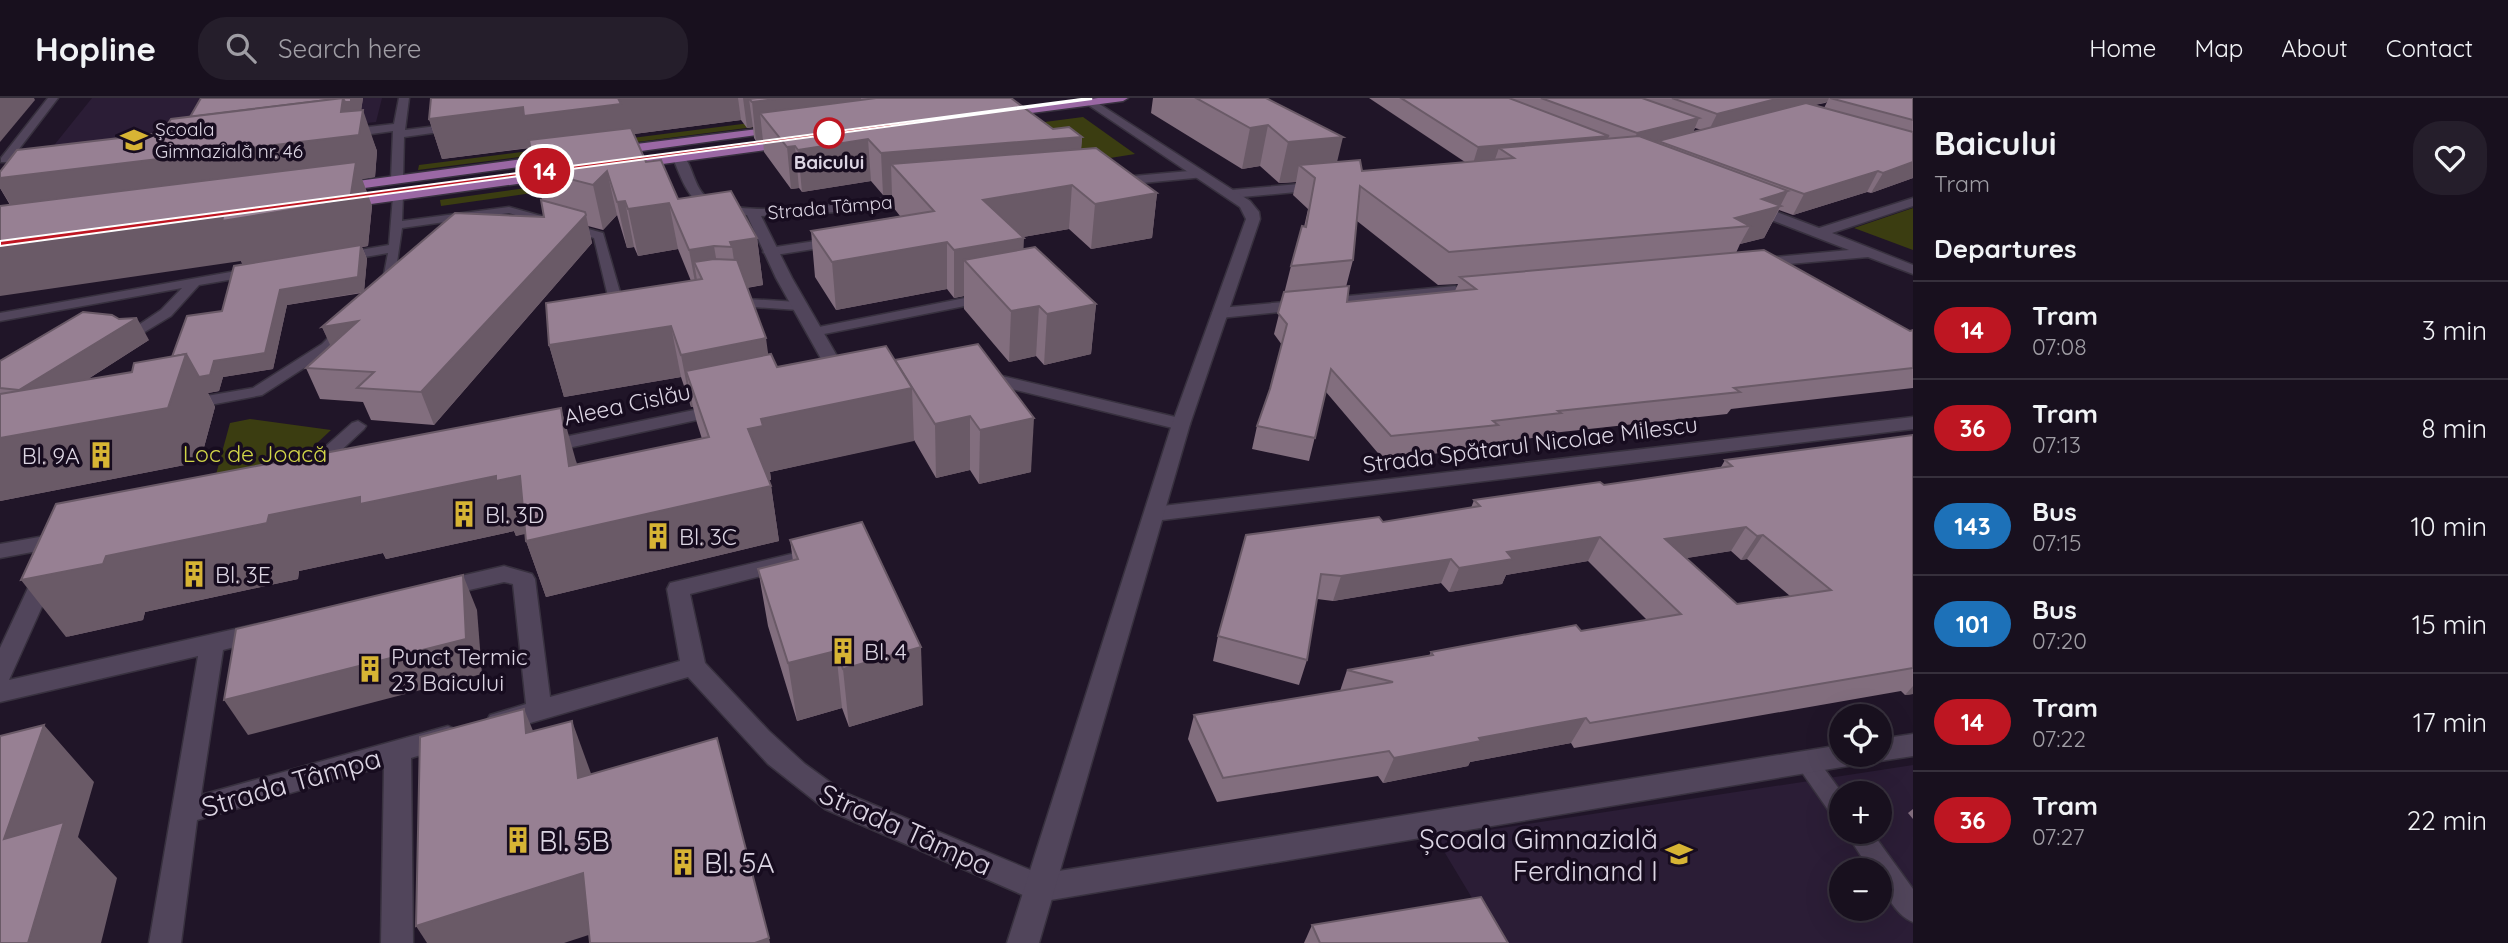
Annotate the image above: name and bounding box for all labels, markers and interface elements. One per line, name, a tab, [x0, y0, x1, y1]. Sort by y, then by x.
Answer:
search box	[198, 17, 688, 80]
text: Hopline	[35, 28, 156, 69]
icon: search	[222, 29, 260, 67]
text: Search here	[278, 32, 421, 65]
text: Home	[2089, 33, 2156, 63]
text: Map	[2194, 33, 2243, 63]
text: About	[2281, 33, 2348, 63]
text: Contact	[2386, 33, 2473, 63]
place label: Școala Gimnazială nr. 46	[155, 117, 303, 163]
marker: Baicului	[814, 118, 844, 148]
button: heart	[2413, 121, 2487, 195]
text: Baicului	[1934, 122, 2057, 163]
school or university icon: Școala Gimnazială nr. 46	[119, 125, 149, 155]
line badge: 14	[514, 148, 576, 194]
place label: Baicului	[794, 150, 864, 174]
text: 14	[533, 156, 557, 186]
text: Tram	[1934, 169, 1990, 198]
street label: Strada Tâmpa	[766, 190, 894, 224]
text: Departures	[1934, 232, 2077, 265]
text: Tram	[2032, 299, 2098, 332]
text: 3 min	[2422, 314, 2487, 347]
text: 14	[1961, 315, 1984, 345]
text: 07:08	[2032, 332, 2087, 361]
street label: Aleea Cislău	[561, 376, 693, 432]
text: Tram	[2032, 397, 2098, 430]
street label: Strada Spătarul Nicolae Milescu	[1361, 409, 1699, 479]
text: 8 min	[2422, 412, 2487, 445]
text: 36	[1959, 413, 1986, 443]
text: 07:13	[2032, 430, 2081, 459]
park label: Loc de Joacă	[183, 439, 327, 468]
building icon: Bl. 9A	[86, 440, 116, 470]
place label: Bl. 9A	[22, 441, 80, 470]
text: Bus	[2032, 495, 2077, 528]
building icon: Bl. 3D	[449, 499, 479, 529]
place label: Bl. 3D	[485, 500, 544, 529]
text: 10 min	[2411, 510, 2487, 543]
text: 143	[1954, 511, 1991, 541]
building icon: Bl. 3C	[643, 521, 673, 551]
place label: Bl. 3C	[679, 522, 737, 551]
text: 07:15	[2032, 528, 2082, 557]
building icon: Bl. 3E	[179, 559, 209, 589]
place label: Bl. 3E	[215, 560, 271, 589]
text: Bus	[2032, 593, 2077, 626]
text: 15 min	[2412, 608, 2487, 641]
text: 101	[1956, 609, 1989, 639]
text: 07:20	[2032, 626, 2087, 655]
building icon: Bl. 4	[828, 636, 858, 666]
place label: Bl. 4	[864, 637, 907, 666]
place label: Punct Termic 23 Baicului	[391, 642, 528, 697]
building icon: Punct Termic 23 Baicului	[355, 654, 385, 684]
text: Tram	[2032, 691, 2098, 724]
map controls	[1829, 704, 1892, 921]
button: locate	[1829, 704, 1892, 767]
text: 17 min	[2413, 706, 2487, 739]
text: 14	[1961, 707, 1984, 737]
text: 07:22	[2032, 724, 2086, 753]
street label: Strada Tâmpa	[197, 740, 385, 824]
street label: Strada Tâmpa	[814, 775, 998, 883]
button: +	[1829, 781, 1892, 844]
text: Tram	[2032, 789, 2098, 822]
text: 22 min	[2407, 804, 2487, 837]
text: 36	[1959, 805, 1986, 835]
place label: Școala Gimnazială Ferdinand I	[1419, 821, 1658, 888]
text: 07:27	[2032, 822, 2085, 851]
place label: Bl. 5B	[539, 823, 610, 858]
building icon: Bl. 5B	[503, 825, 533, 855]
school or university icon: Școala Gimnazială Ferdinand I	[1664, 839, 1694, 869]
place label: Bl. 5A	[704, 845, 775, 880]
building icon: Bl. 5A	[668, 847, 698, 877]
button: −	[1829, 858, 1892, 921]

